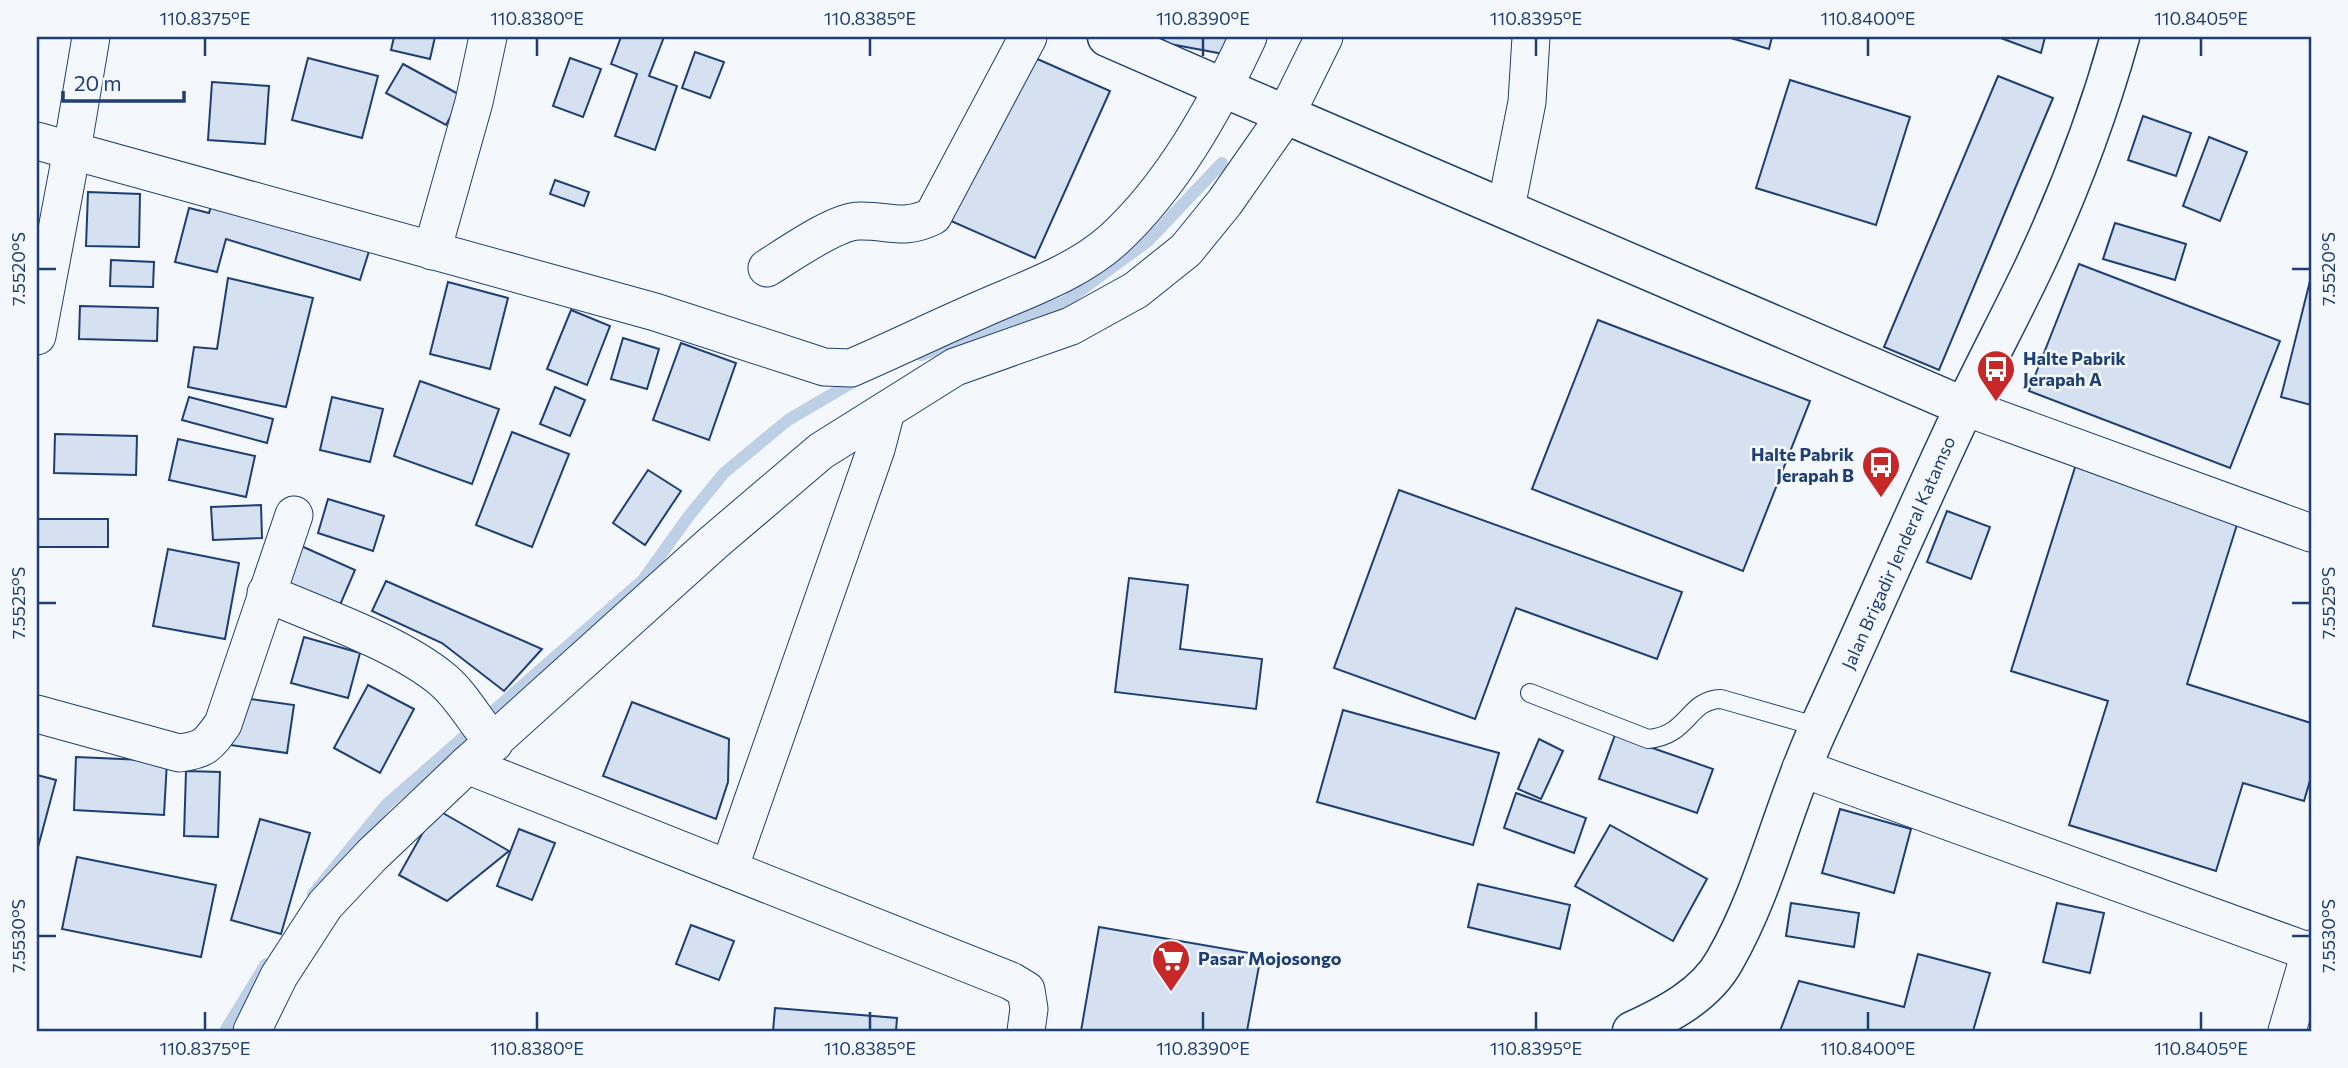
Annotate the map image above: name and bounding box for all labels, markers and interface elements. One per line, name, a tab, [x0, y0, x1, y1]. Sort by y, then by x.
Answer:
text: 110.8375°E	[160, 7, 250, 29]
text: 110.8380°E	[490, 7, 584, 29]
text: 110.8385°E	[824, 7, 916, 29]
text: 110.8390°E	[1156, 7, 1250, 29]
text: 110.8395°E	[1490, 7, 1582, 29]
text: 110.8400°E	[1820, 7, 1916, 29]
text: 110.8405°E	[2154, 7, 2248, 29]
scale bar	[63, 60, 184, 104]
text: 20 m	[74, 70, 122, 95]
text: 7.5520°S	[7, 232, 29, 306]
text: 7.5520°S	[2317, 232, 2339, 306]
place label: Halte Pabrik Jerapah A	[2023, 347, 2127, 390]
bus stop icon: Halte Pabrik Jerapah A	[1975, 348, 2017, 403]
street label: Jalan Brigadir Jenderal Katamso	[1837, 433, 1960, 673]
place label: Halte Pabrik Jerapah B	[1751, 443, 1855, 486]
bus stop icon: Halte Pabrik Jerapah B	[1860, 444, 1902, 499]
text: 7.5525°S	[7, 567, 29, 639]
text: 7.5525°S	[2317, 567, 2339, 639]
text: 7.5530°S	[7, 899, 29, 973]
text: 7.5530°S	[2317, 899, 2339, 973]
supermarket icon: Pasar Mojosongo	[1150, 938, 1192, 993]
place label: Pasar Mojosongo	[1198, 947, 1342, 969]
text: 110.8375°E	[160, 1037, 250, 1059]
text: 110.8380°E	[490, 1037, 584, 1059]
text: 110.8385°E	[824, 1037, 916, 1059]
text: 110.8390°E	[1156, 1037, 1250, 1059]
text: 110.8395°E	[1490, 1037, 1582, 1059]
text: 110.8400°E	[1820, 1037, 1916, 1059]
text: 110.8405°E	[2154, 1037, 2248, 1059]

